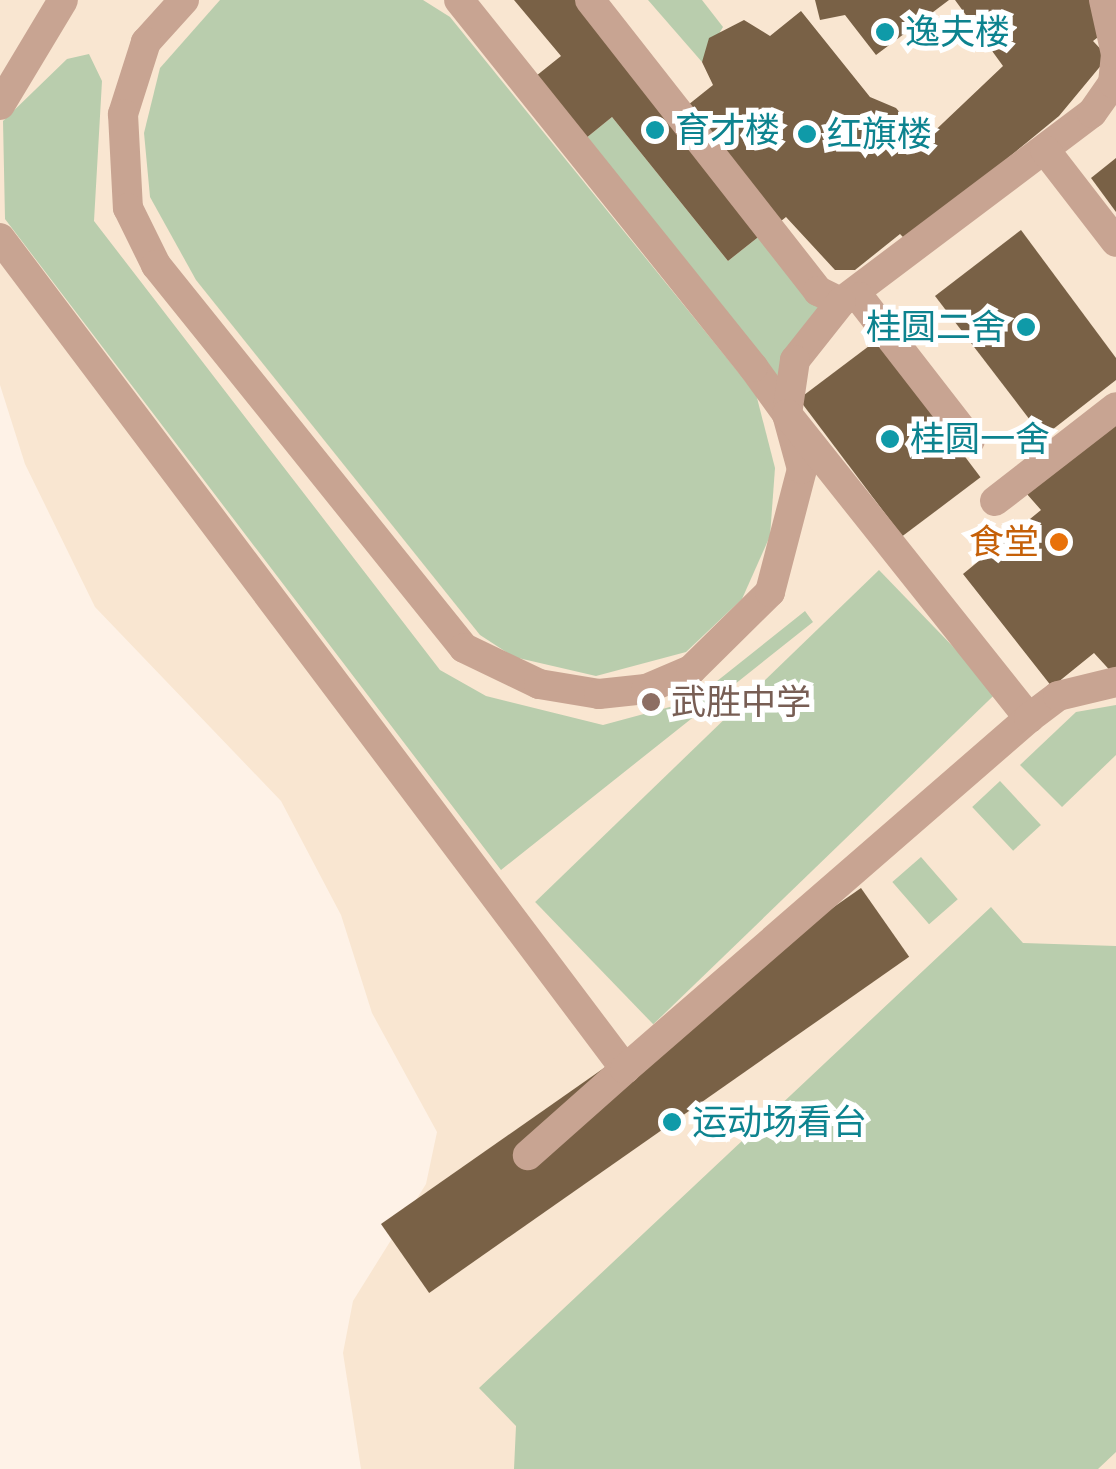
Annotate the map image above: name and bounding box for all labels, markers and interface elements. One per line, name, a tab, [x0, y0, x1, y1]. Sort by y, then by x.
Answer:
place label: 逸夫楼	[905, 11, 1010, 53]
marker: 逸夫楼	[874, 21, 896, 43]
place label: 育才楼	[675, 109, 780, 151]
place label: 红旗楼	[827, 113, 932, 155]
marker: 育才楼	[644, 119, 666, 141]
marker: 红旗楼	[796, 123, 818, 145]
place label: 桂圆二舍	[866, 306, 1006, 348]
marker: 桂圆二舍	[1015, 316, 1037, 338]
place label: 桂圆一舍	[910, 418, 1050, 460]
marker: 桂圆一舍	[879, 428, 901, 450]
place label: 食堂	[969, 521, 1039, 563]
marker: 食堂	[1048, 531, 1070, 553]
place label: 武胜中学	[671, 681, 811, 723]
marker: 武胜中学	[640, 691, 662, 713]
place label: 运动场看台	[692, 1101, 867, 1143]
marker: 运动场看台	[661, 1111, 683, 1133]

